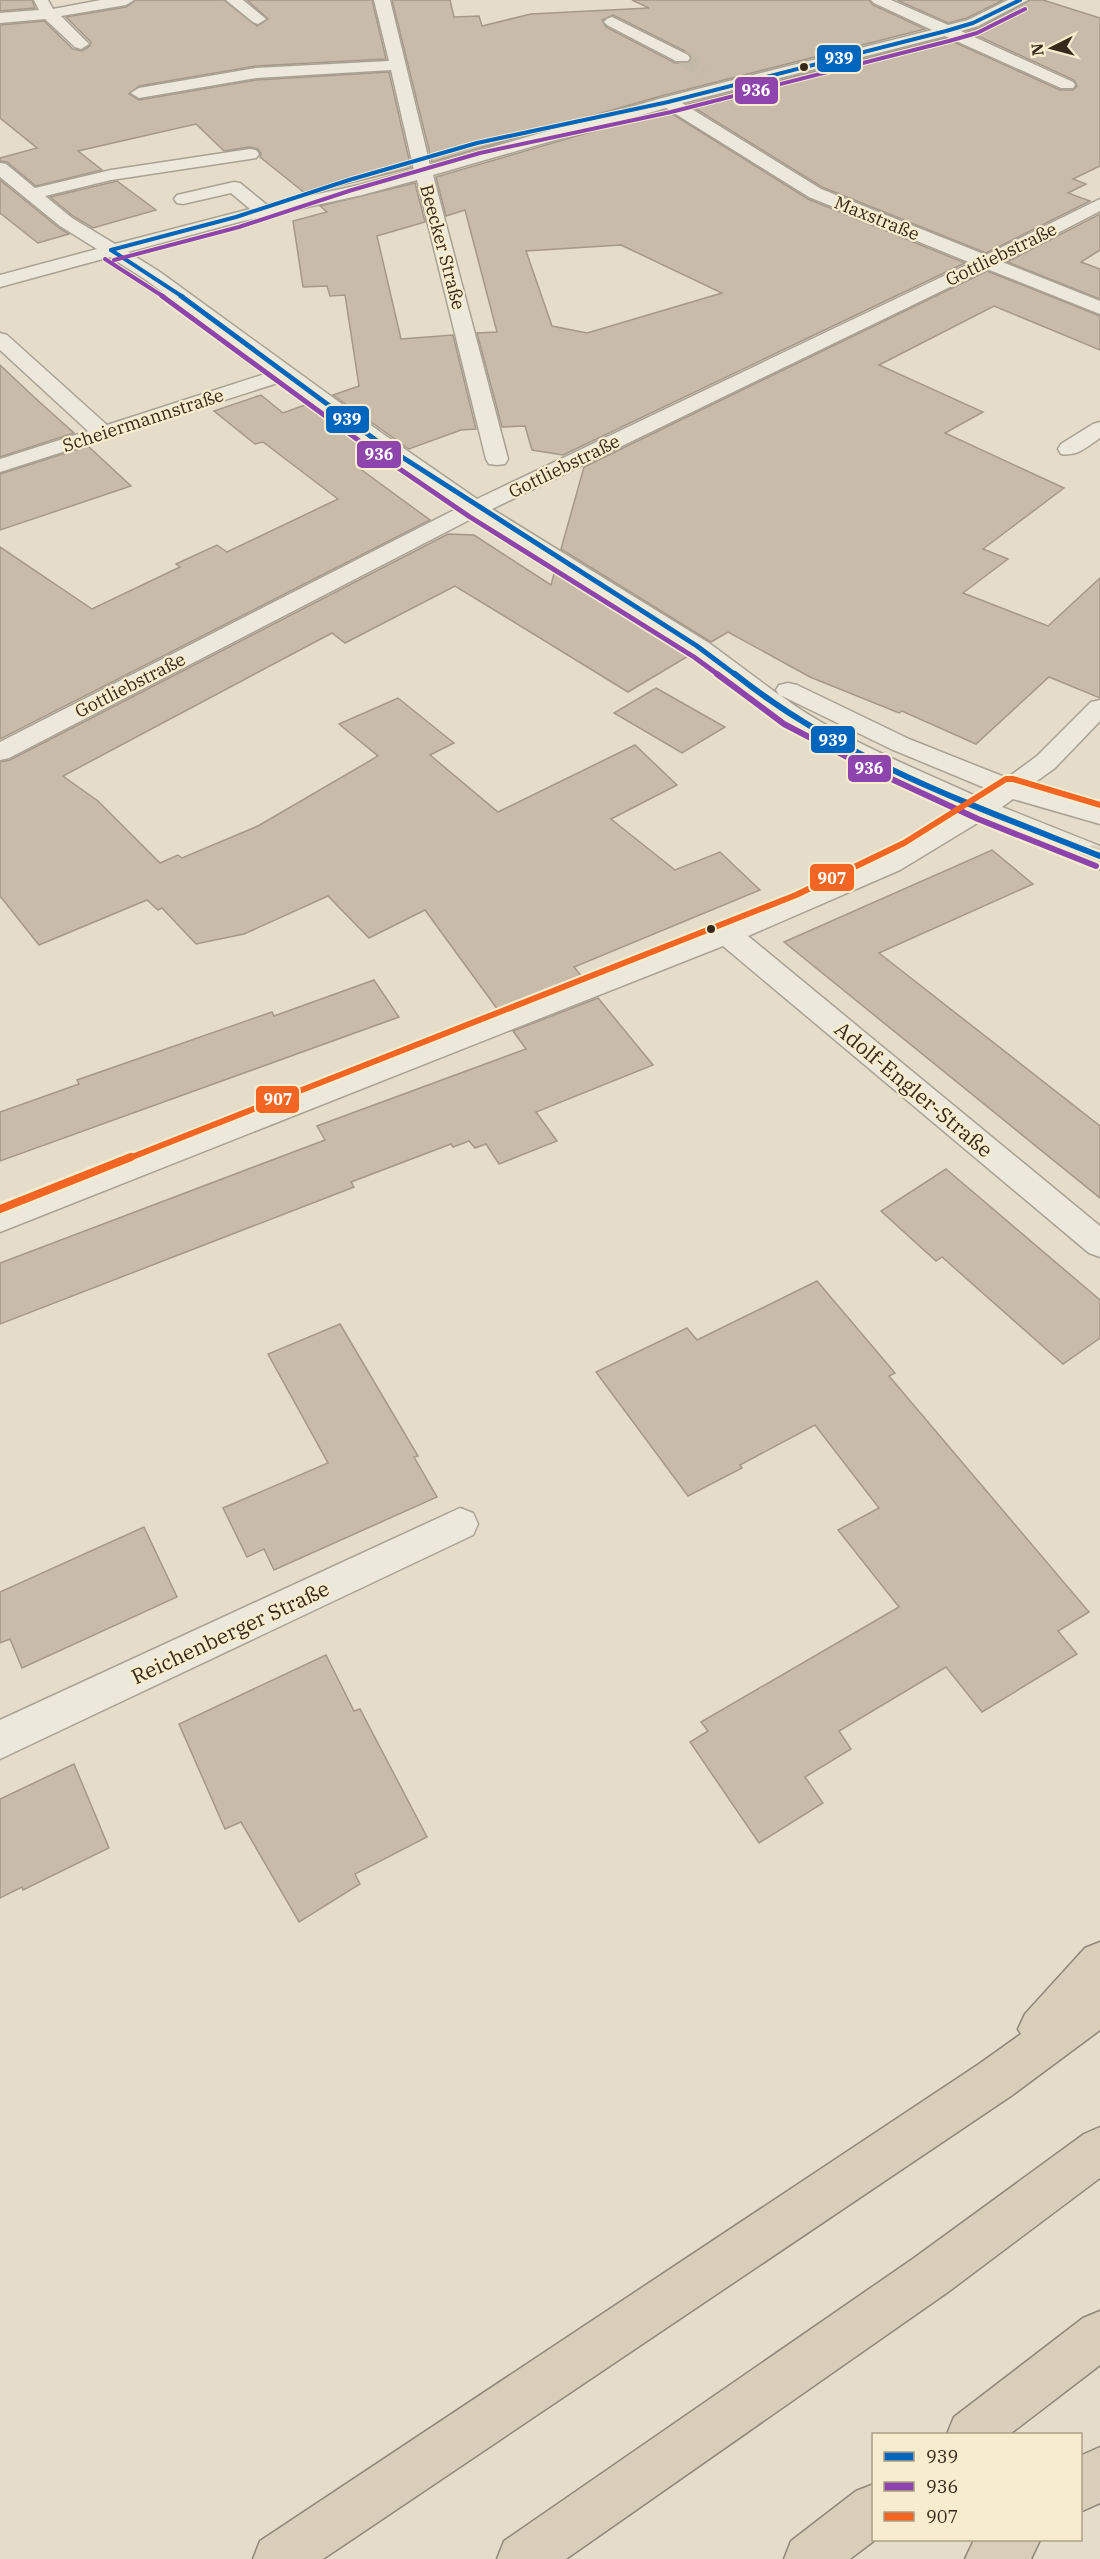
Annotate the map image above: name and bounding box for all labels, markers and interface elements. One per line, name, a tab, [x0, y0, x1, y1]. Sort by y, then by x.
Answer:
north arrow	[1022, 18, 1082, 78]
text: N	[1026, 42, 1048, 57]
line badge: 939	[816, 44, 862, 73]
text: 939	[825, 48, 853, 68]
unlabelled marker	[798, 61, 810, 73]
line badge: 936	[734, 76, 779, 105]
text: 936	[742, 80, 770, 100]
street label: Beecker Straße	[415, 182, 471, 312]
street label: Maxstraße	[831, 191, 923, 245]
street label: Gottliebstraße	[942, 217, 1060, 291]
street label: Scheiermannstraße	[60, 383, 226, 457]
line badge: 939	[325, 405, 370, 434]
text: 939	[333, 409, 361, 429]
street label: Gottliebstraße	[505, 429, 623, 503]
line badge: 936	[356, 440, 402, 469]
text: 936	[365, 444, 393, 464]
street label: Gottliebstraße	[71, 647, 189, 723]
line badge: 939	[810, 725, 856, 754]
text: 939	[819, 730, 847, 750]
line badge: 936	[847, 754, 892, 783]
text: 936	[855, 758, 883, 778]
line badge: 907	[809, 863, 855, 892]
text: 907	[818, 868, 846, 888]
unlabelled marker	[705, 923, 717, 935]
street label: Adolf-Engler-Straße	[829, 1015, 999, 1163]
line badge: 907	[255, 1085, 300, 1114]
text: 907	[264, 1089, 292, 1109]
street label: Reichenberger Straße	[126, 1574, 334, 1690]
legend	[872, 2433, 1082, 2541]
text: 939	[926, 2445, 958, 2468]
text: 936	[926, 2475, 958, 2498]
text: 907	[926, 2505, 958, 2528]

